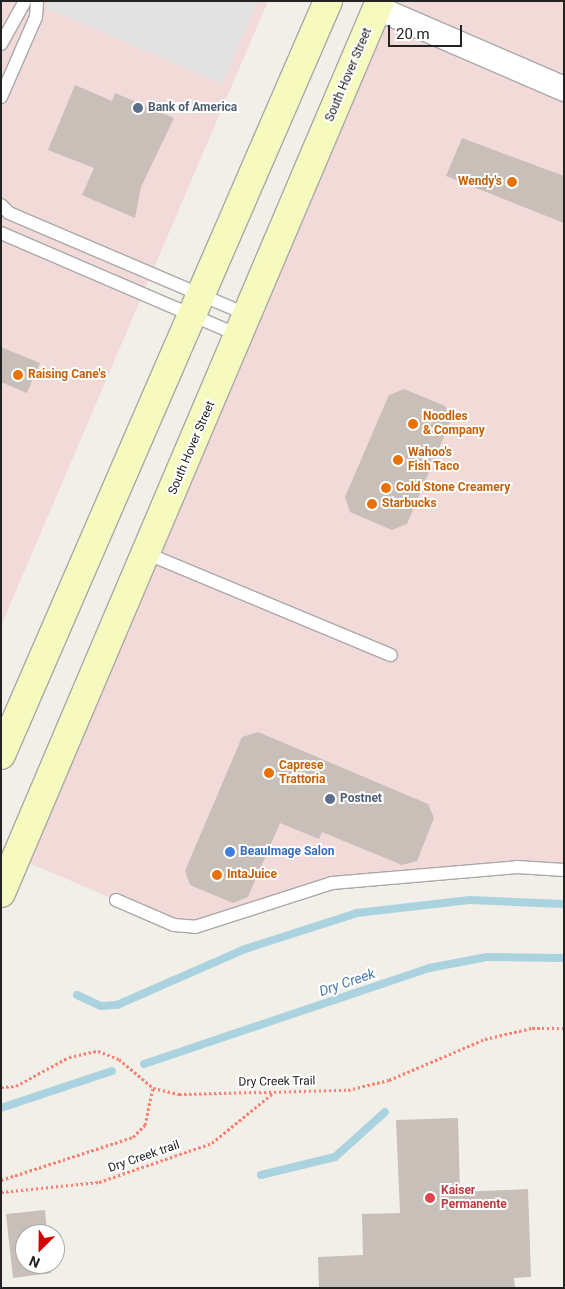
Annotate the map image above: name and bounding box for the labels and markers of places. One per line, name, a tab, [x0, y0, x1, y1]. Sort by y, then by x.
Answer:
place label: Bank of America	[148, 101, 237, 115]
marker: Bank of America	[132, 102, 144, 114]
place label: Wendy's	[458, 175, 502, 189]
marker: Wendy's	[506, 176, 518, 188]
place label: Raising Cane's	[28, 368, 106, 382]
marker: Raising Cane's	[12, 369, 24, 381]
place label: Noodles & Company	[423, 410, 485, 438]
marker: Noodles & Company	[407, 418, 419, 430]
place label: Wahoo's Fish Taco	[408, 446, 460, 474]
marker: Wahoo's Fish Taco	[392, 454, 404, 466]
place label: Cold Stone Creamery	[396, 481, 510, 495]
marker: Cold Stone Creamery	[380, 482, 392, 494]
place label: Starbucks	[382, 497, 437, 511]
marker: Starbucks	[366, 498, 378, 510]
place label: Caprese Trattoria	[279, 759, 325, 787]
marker: Caprese Trattoria	[263, 767, 275, 779]
place label: Postnet	[340, 792, 382, 806]
marker: Postnet	[324, 793, 336, 805]
place label: BeauImage Salon	[240, 845, 334, 859]
marker: BeauImage Salon	[224, 846, 236, 858]
place label: IntaJuice	[227, 868, 277, 882]
marker: IntaJuice	[211, 869, 223, 881]
place label: Kaiser Permanente	[441, 1184, 507, 1212]
marker: Kaiser Permanente	[423, 1191, 437, 1205]

